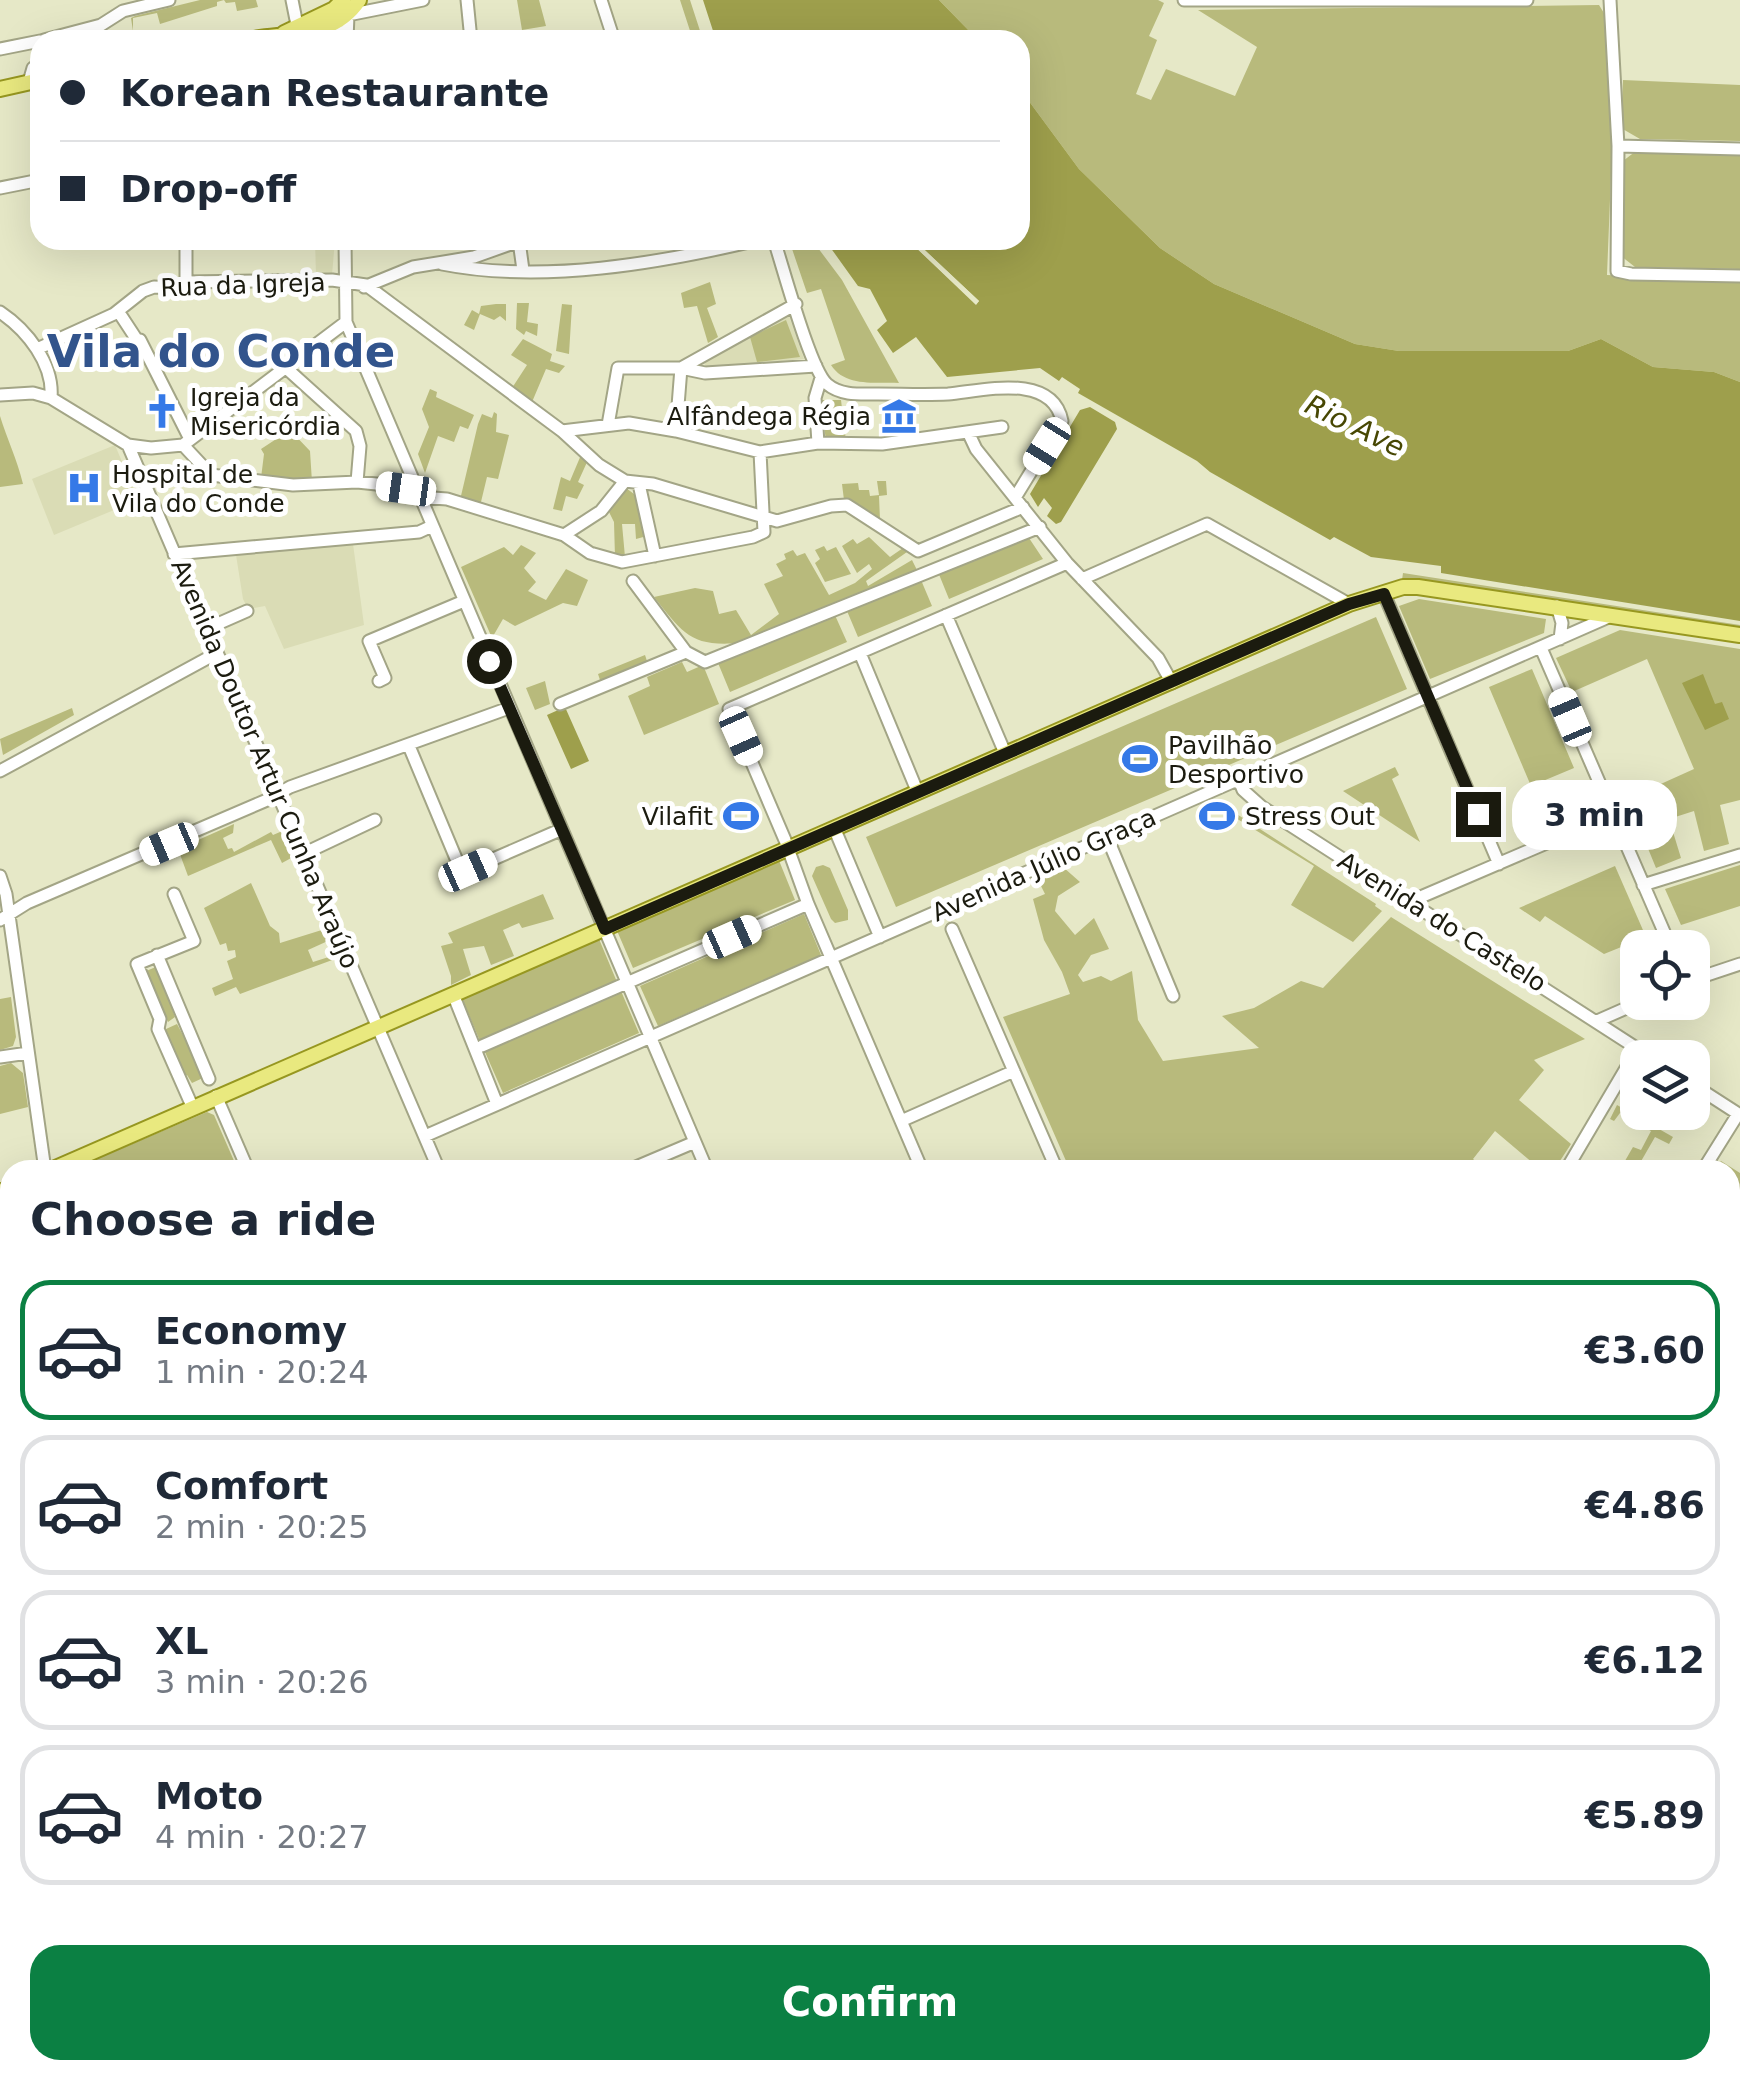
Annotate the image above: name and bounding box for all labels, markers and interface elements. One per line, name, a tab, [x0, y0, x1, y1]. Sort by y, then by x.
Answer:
text: Korean Restaurante	[120, 71, 549, 115]
text: Drop-off	[120, 167, 296, 211]
street label: Rua da Igreja	[160, 268, 326, 302]
district label: Vila do Conde	[47, 325, 395, 378]
place label: Igreja da Misericórdia	[190, 383, 341, 441]
water label: Rio Ave	[1300, 388, 1410, 464]
church icon: Igreja da Misericórdia	[143, 392, 181, 430]
museum icon: Alfândega Régia	[880, 397, 918, 435]
place label: Alfândega Régia	[667, 402, 871, 431]
car	[1018, 413, 1076, 479]
place label: Hospital de Vila do Conde	[112, 460, 285, 518]
hospital icon: Hospital de Vila do Conde	[65, 469, 103, 507]
car	[374, 470, 438, 508]
street label: Avenida Doutor Artur Cunha Araújo	[165, 555, 365, 973]
route start	[467, 639, 512, 684]
car	[1544, 684, 1596, 750]
car	[715, 702, 767, 770]
place label: Pavilhão Desportivo	[1168, 731, 1304, 789]
sports icon: Pavilhão Desportivo	[1121, 740, 1159, 778]
callout: 3 min	[1513, 779, 1678, 849]
route end	[1456, 792, 1501, 837]
text: 3 min	[1544, 796, 1645, 834]
sports icon: Vilafit	[722, 797, 760, 835]
sports icon: Stress Out	[1198, 797, 1236, 835]
place label: Vilafit	[642, 802, 713, 831]
place label: Stress Out	[1245, 802, 1375, 831]
street label: Avenida Júlio Graça	[927, 803, 1161, 927]
car	[136, 818, 202, 870]
car	[434, 844, 502, 896]
street label: Avenida do Castelo	[1333, 846, 1551, 998]
car	[698, 911, 766, 963]
map controls	[1620, 930, 1710, 1130]
button: locate	[1620, 930, 1710, 1020]
button: layers	[1620, 1040, 1710, 1130]
text: Choose a ride	[30, 1193, 376, 1246]
icon: car	[35, 1305, 125, 1395]
text: Economy	[155, 1309, 347, 1353]
text: €3.60	[1585, 1328, 1705, 1372]
text: 1 min · 20:24	[155, 1353, 369, 1391]
icon: car	[35, 1460, 125, 1550]
text: Comfort	[155, 1464, 328, 1508]
text: €4.86	[1585, 1483, 1705, 1527]
text: 2 min · 20:25	[155, 1508, 369, 1546]
icon: car	[35, 1615, 125, 1705]
text: XL	[155, 1619, 209, 1663]
text: €6.12	[1585, 1638, 1705, 1682]
text: 3 min · 20:26	[155, 1663, 369, 1701]
icon: car	[35, 1770, 125, 1860]
text: Moto	[155, 1774, 263, 1818]
text: €5.89	[1585, 1793, 1705, 1837]
text: 4 min · 20:27	[155, 1818, 369, 1856]
button: Confirm	[30, 1945, 1710, 2060]

